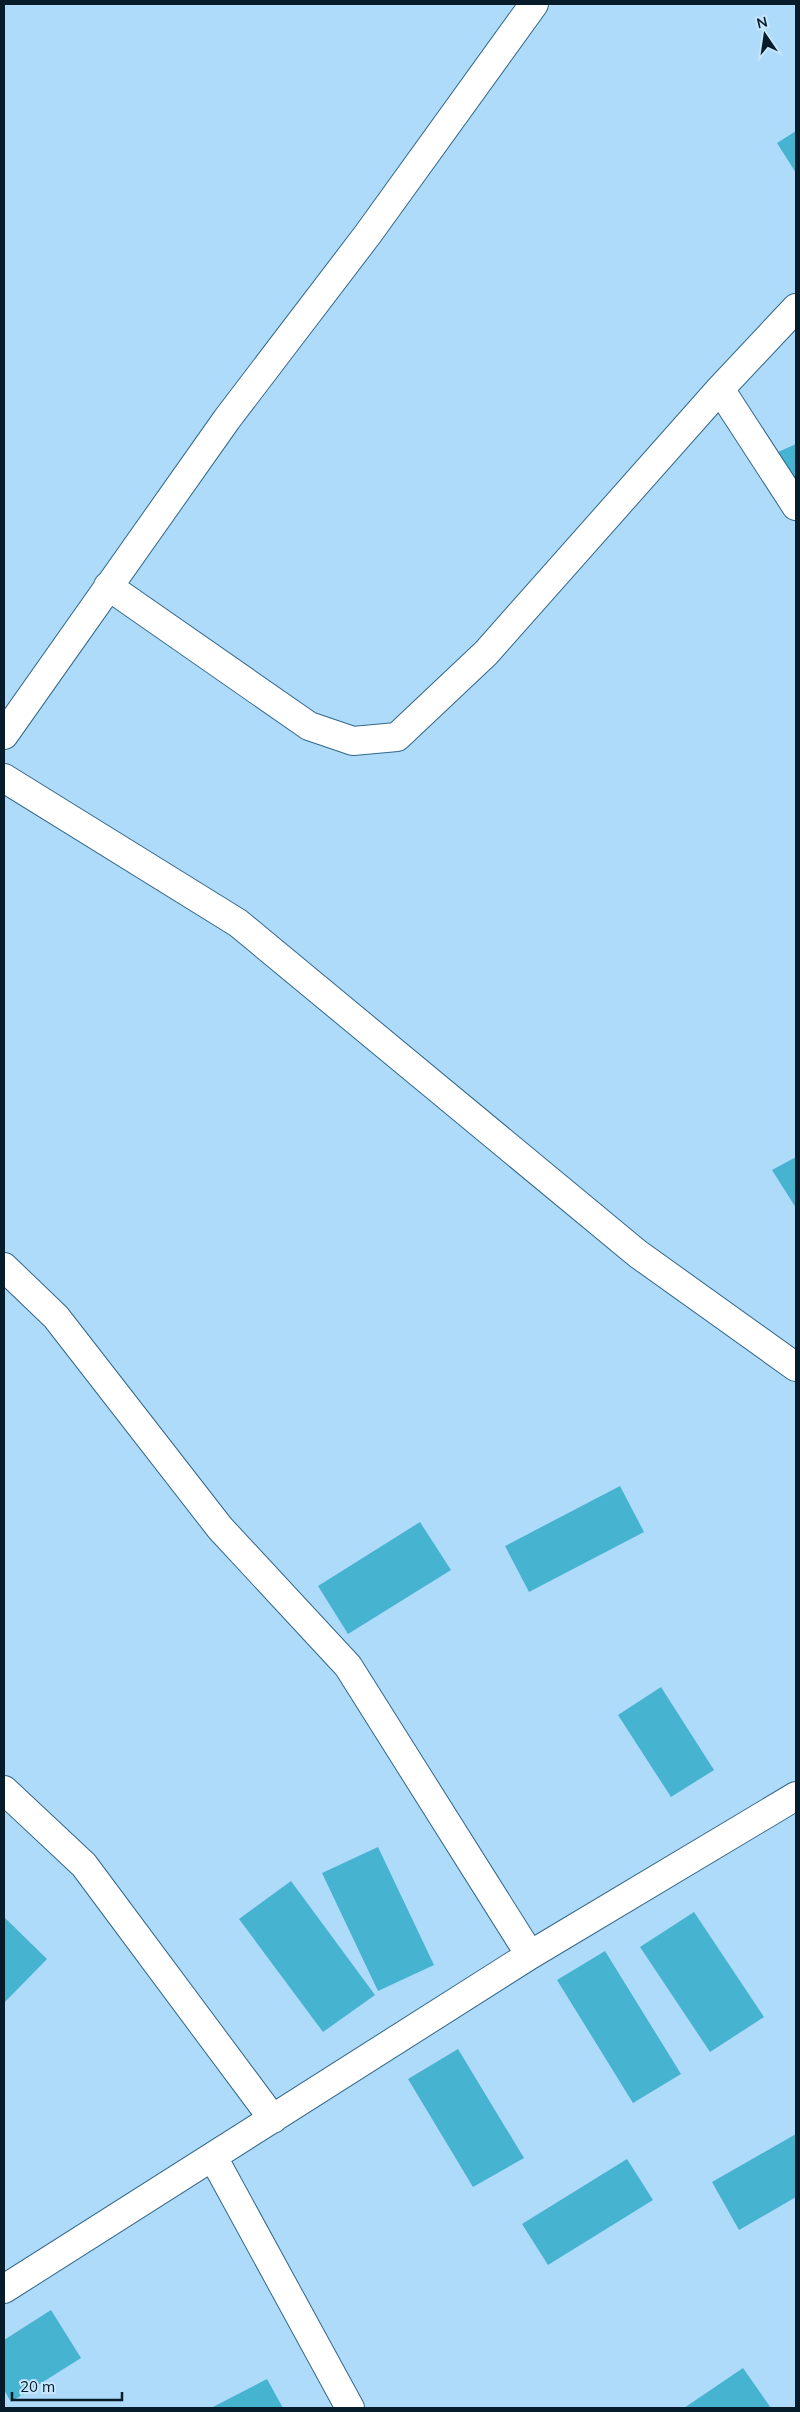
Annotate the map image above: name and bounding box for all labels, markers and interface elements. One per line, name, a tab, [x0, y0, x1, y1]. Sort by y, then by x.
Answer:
north arrow	[740, 10, 790, 60]
text: N	[755, 12, 769, 32]
scale bar	[12, 2370, 122, 2402]
text: 20 m	[20, 2377, 55, 2396]

